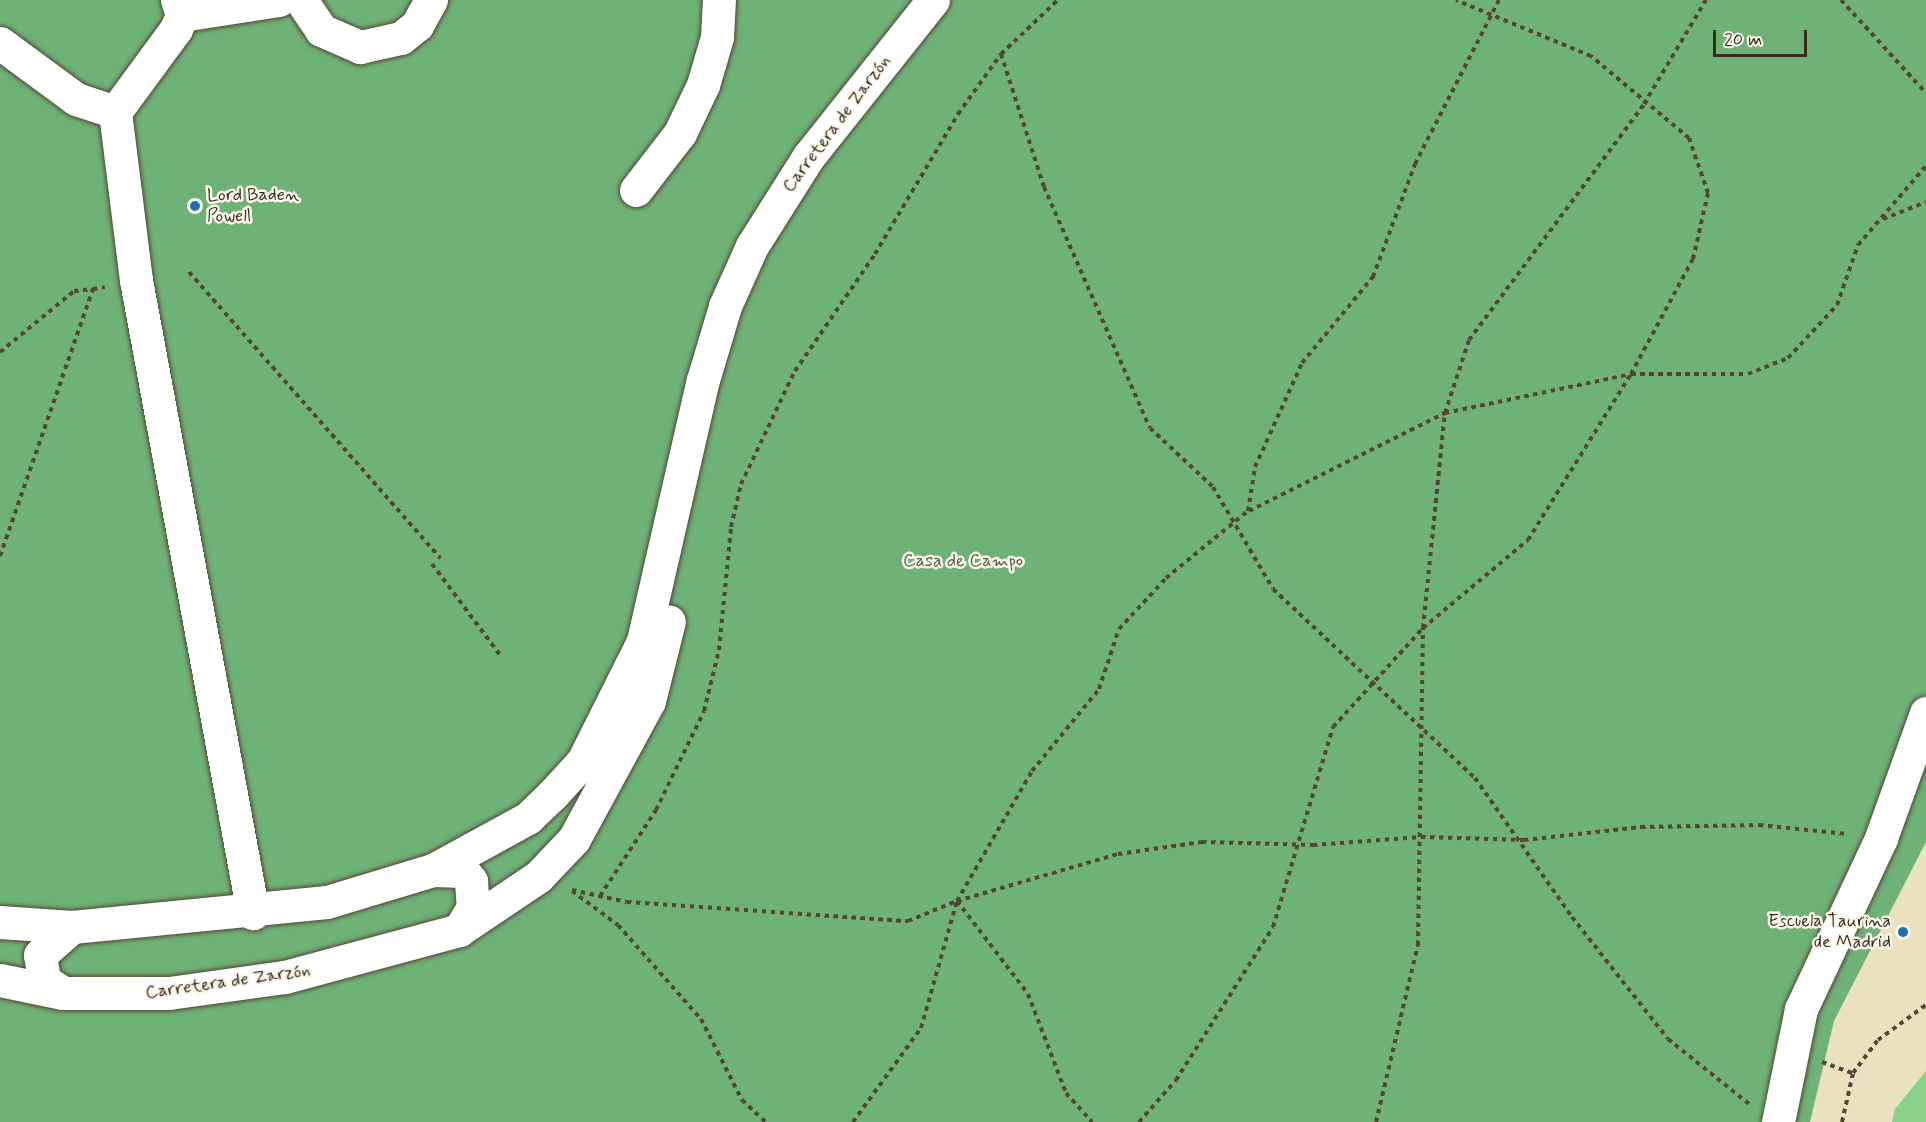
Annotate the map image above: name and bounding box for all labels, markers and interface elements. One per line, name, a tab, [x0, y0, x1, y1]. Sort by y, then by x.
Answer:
scale bar	[1716, 18, 1810, 56]
text: 20 m	[1724, 28, 1762, 52]
street label: Carretera de Zarzón	[779, 52, 895, 196]
place label: Lord Baden Powell	[207, 185, 299, 228]
marker: Lord Baden Powell	[188, 199, 202, 213]
park label: Casa de Campo	[903, 550, 1023, 572]
place label: Escuela Taurina de Madrid	[1773, 911, 1891, 954]
marker: Escuela Taurina de Madrid	[1896, 925, 1910, 939]
street label: Carretera de Zarzón	[145, 960, 311, 1004]

